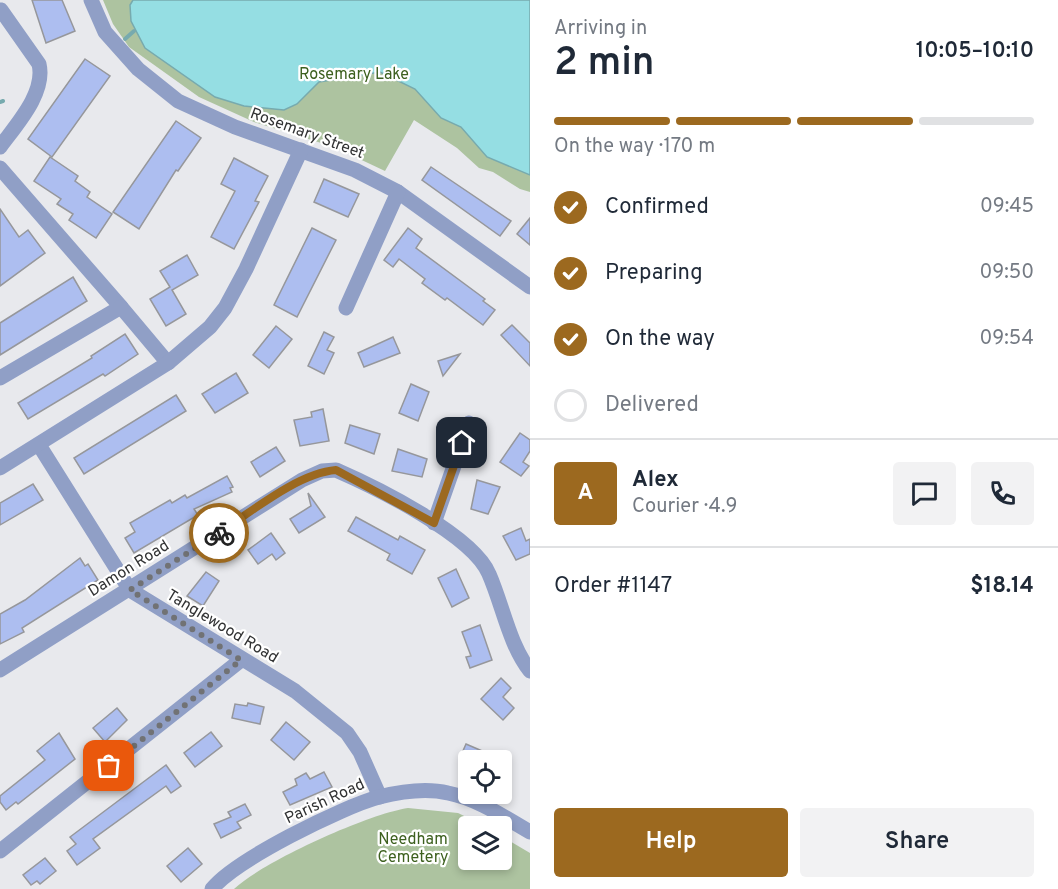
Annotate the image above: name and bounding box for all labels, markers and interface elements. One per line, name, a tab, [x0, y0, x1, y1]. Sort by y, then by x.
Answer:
text: Arriving in	[554, 16, 647, 42]
text: 10:05–10:10	[916, 38, 1034, 65]
text: 2 min	[554, 40, 655, 89]
park label: Rosemary Lake	[299, 65, 409, 85]
street label: Rosemary Street	[247, 104, 367, 164]
text: On the way · 170 m	[554, 134, 715, 160]
icon: check	[554, 191, 587, 224]
text: Confirmed	[605, 194, 709, 221]
text: 09:45	[980, 194, 1034, 220]
icon: check	[554, 257, 587, 290]
text: Preparing	[605, 260, 703, 287]
text: 09:50	[980, 260, 1034, 286]
icon: check	[554, 323, 587, 356]
text: On the way	[605, 326, 715, 353]
text: 09:54	[979, 326, 1034, 352]
text: Delivered	[605, 392, 699, 419]
pin	[436, 417, 487, 468]
icon: home	[445, 426, 478, 459]
button: chat	[893, 462, 956, 525]
button: phone	[971, 462, 1034, 525]
text: Alex	[632, 467, 679, 494]
text: A	[578, 480, 593, 507]
text: Courier · 4.9	[632, 494, 737, 520]
courier	[189, 503, 249, 563]
icon: bike	[203, 517, 236, 550]
street label: Damon Road	[85, 536, 173, 602]
text: Order #1147	[554, 573, 672, 600]
text: $18.14	[970, 573, 1034, 600]
street label: Tanglewood Road	[162, 586, 282, 668]
pin	[83, 740, 134, 791]
icon: bag	[92, 749, 125, 782]
map controls	[458, 750, 512, 870]
button: locate	[458, 750, 512, 804]
street label: Parish Road	[282, 775, 368, 829]
button: Help	[554, 808, 788, 877]
button: Share	[800, 808, 1034, 877]
button: layers	[458, 816, 512, 870]
park label: Needham Cemetery	[378, 830, 448, 868]

